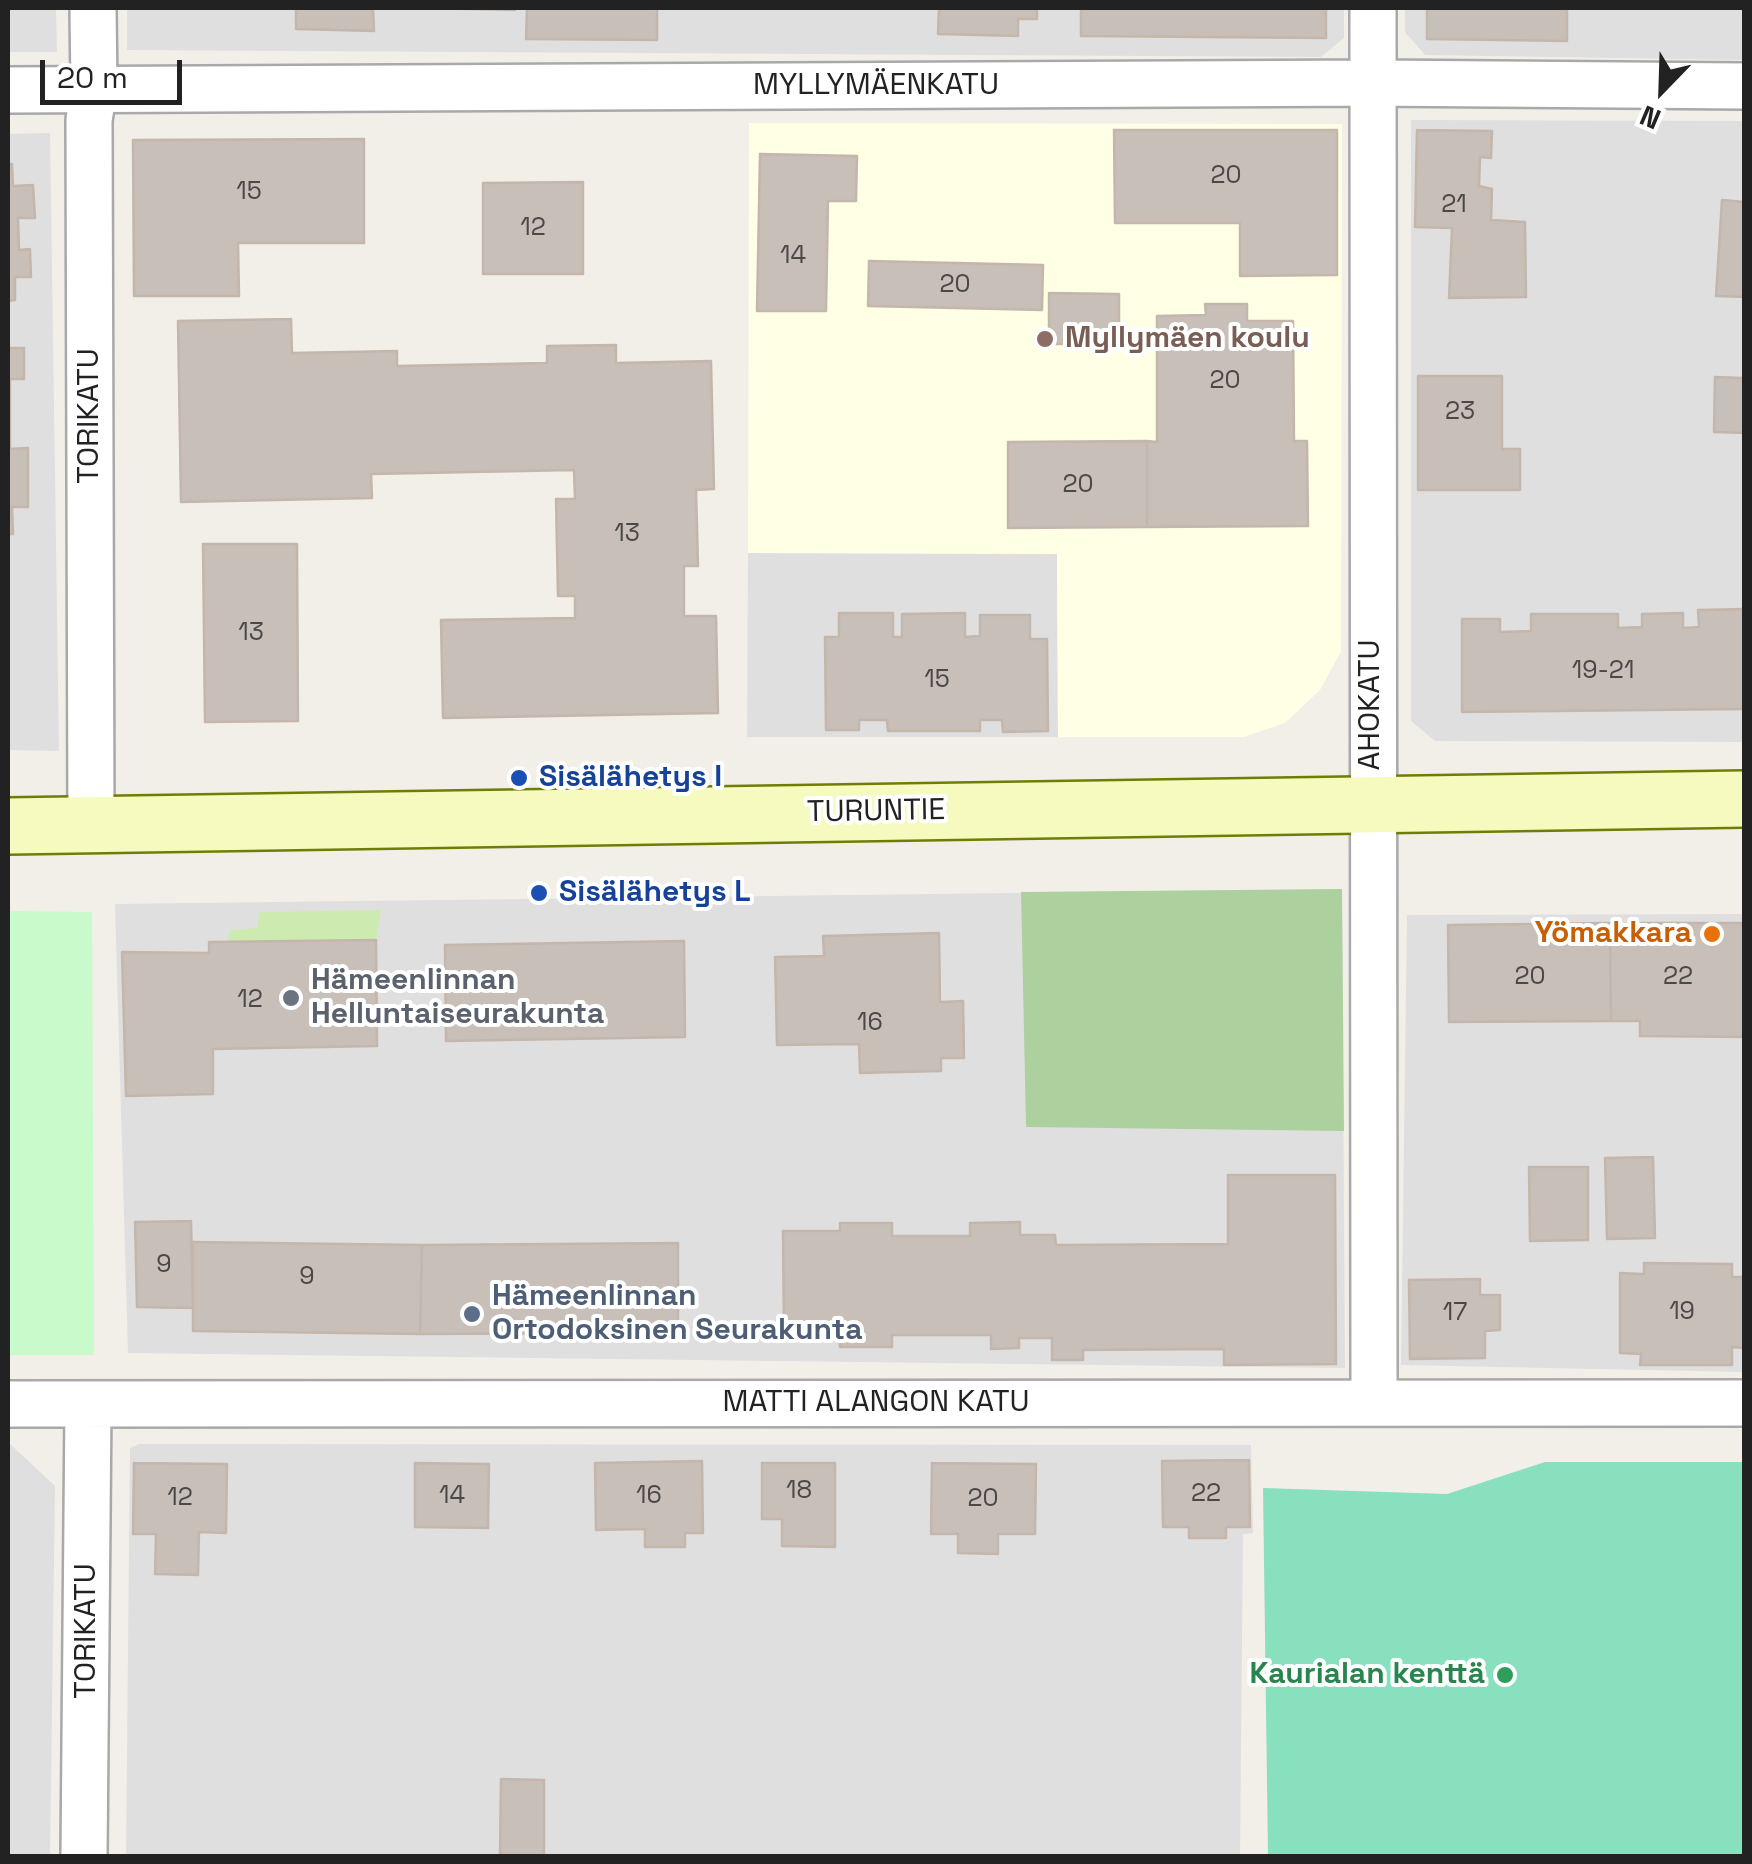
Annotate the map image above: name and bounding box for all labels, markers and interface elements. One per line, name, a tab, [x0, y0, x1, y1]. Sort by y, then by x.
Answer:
scale bar	[45, 40, 188, 102]
north arrow	[1612, 40, 1712, 140]
text: 20 m	[57, 58, 128, 97]
street label: MYLLYMÄENKATU	[753, 68, 999, 104]
text: N	[1635, 97, 1666, 138]
house number: 20	[1210, 161, 1242, 191]
house number: 15	[236, 177, 262, 207]
house number: 21	[1441, 190, 1467, 220]
house number: 12	[520, 213, 546, 243]
house number: 14	[780, 241, 806, 271]
house number: 20	[939, 270, 971, 300]
place label: Myllymäen koulu	[1065, 321, 1310, 357]
marker: Myllymäen koulu	[1034, 328, 1056, 350]
street label: TORIKATU	[72, 348, 108, 484]
house number: 20	[1209, 366, 1241, 396]
house number: 23	[1445, 397, 1475, 427]
house number: 20	[1062, 470, 1094, 500]
house number: 13	[614, 519, 640, 549]
house number: 13	[238, 618, 264, 648]
street label: AHOKATU	[1353, 639, 1389, 771]
house number: 19-21	[1572, 656, 1634, 686]
house number: 15	[924, 665, 950, 695]
place label: Sisälähetys I	[539, 760, 722, 796]
marker: Sisälähetys I	[508, 767, 530, 789]
street label: TURUNTIE	[807, 793, 945, 831]
place label: Sisälähetys L	[559, 875, 750, 911]
marker: Sisälähetys L	[528, 882, 550, 904]
place label: Yömakkara	[1535, 916, 1692, 952]
marker: Yömakkara	[1701, 923, 1723, 945]
house number: 20	[1514, 962, 1546, 992]
house number: 22	[1663, 962, 1693, 992]
place label: Hämeenlinnan Helluntaiseurakunta	[311, 963, 604, 1034]
house number: 12	[237, 985, 263, 1015]
marker: Hämeenlinnan Helluntaiseurakunta	[280, 987, 302, 1009]
house number: 16	[857, 1008, 883, 1038]
house number: 9	[156, 1250, 172, 1280]
house number: 9	[299, 1262, 315, 1292]
place label: Hämeenlinnan Ortodoksinen Seurakunta	[492, 1279, 863, 1350]
house number: 19	[1669, 1297, 1695, 1327]
house number: 17	[1443, 1298, 1467, 1328]
marker: Hämeenlinnan Ortodoksinen Seurakunta	[461, 1303, 483, 1325]
street label: MATTI ALANGON KATU	[722, 1385, 1030, 1421]
house number: 18	[786, 1476, 812, 1506]
house number: 22	[1191, 1479, 1221, 1509]
house number: 14	[439, 1481, 465, 1511]
house number: 16	[636, 1481, 662, 1511]
house number: 12	[167, 1483, 193, 1513]
house number: 20	[967, 1484, 999, 1514]
street label: TORIKATU	[69, 1563, 105, 1699]
place label: Kaurialan kenttä	[1250, 1657, 1485, 1693]
marker: Kaurialan kenttä	[1494, 1664, 1516, 1686]

